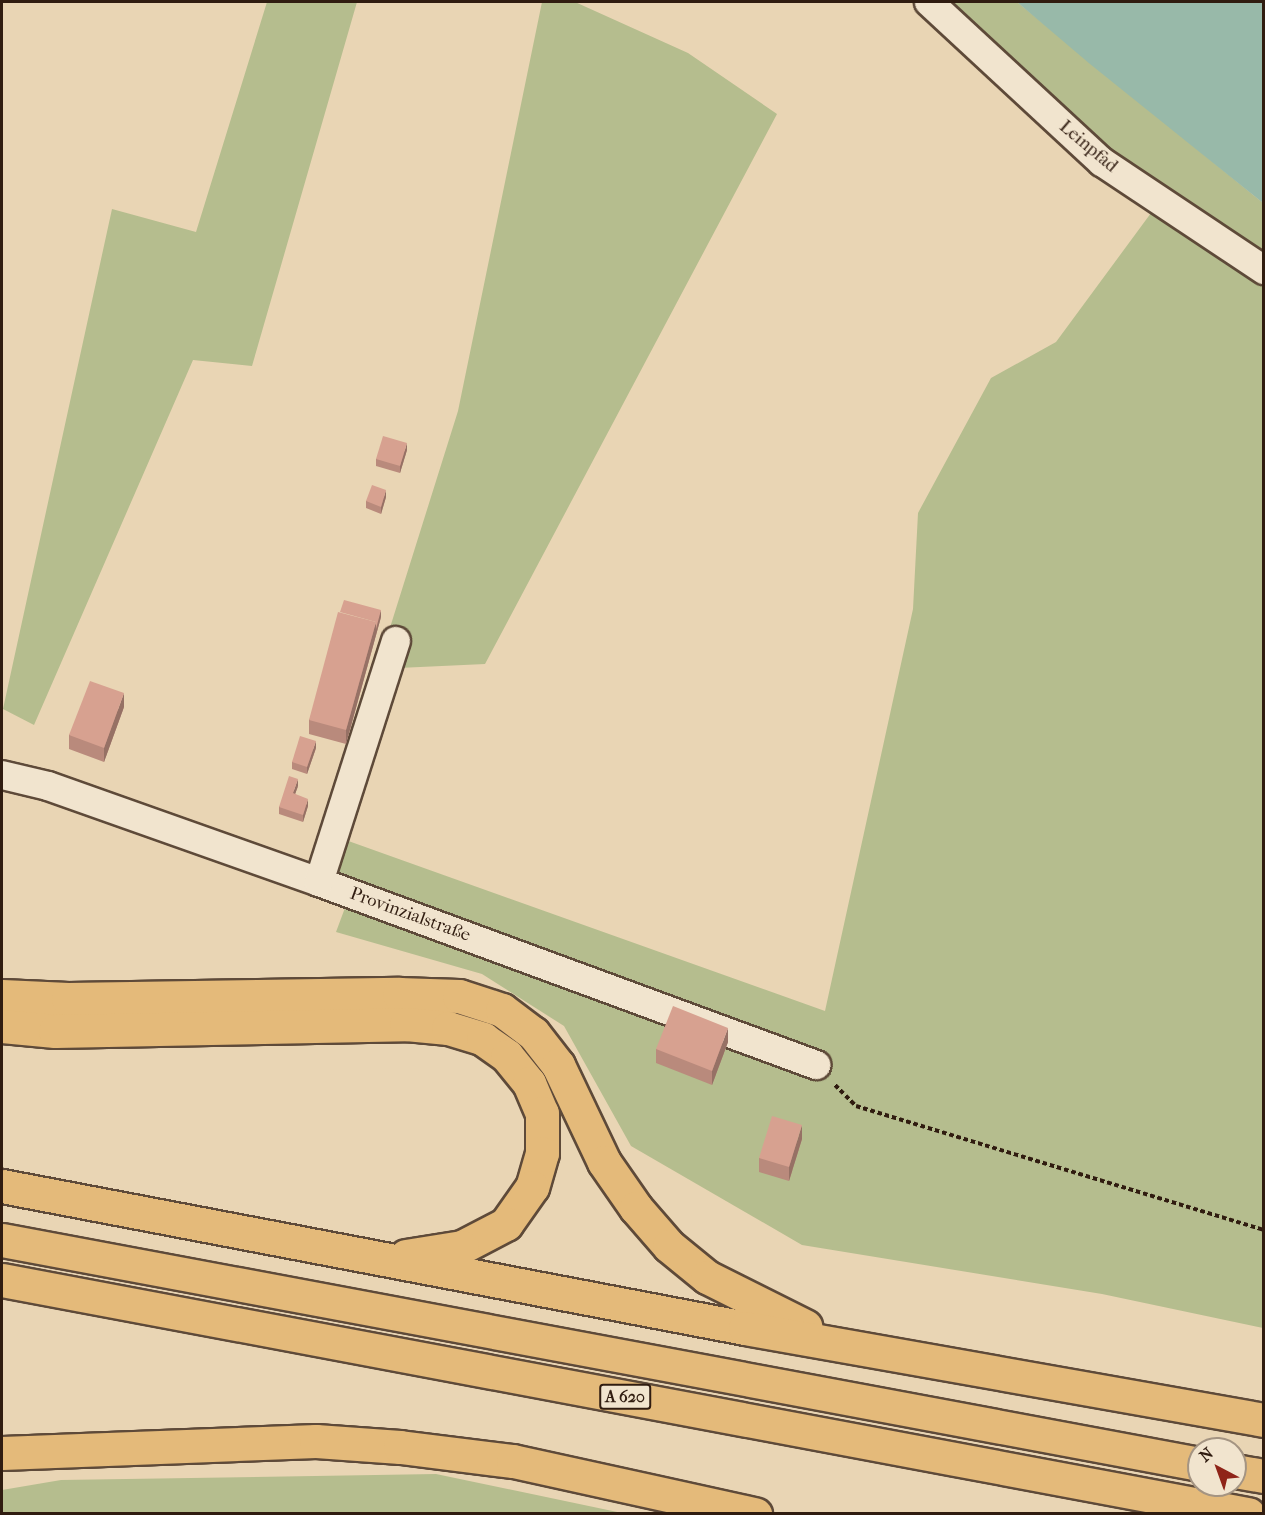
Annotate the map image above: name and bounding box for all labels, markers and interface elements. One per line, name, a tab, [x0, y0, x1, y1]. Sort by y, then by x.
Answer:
street label: Leinpfad	[1055, 116, 1121, 178]
street label: Provinzialstraße	[347, 883, 473, 947]
road number: A 620	[598, 1384, 652, 1410]
north arrow	[1187, 1437, 1247, 1497]
text: N	[1195, 1443, 1217, 1466]

